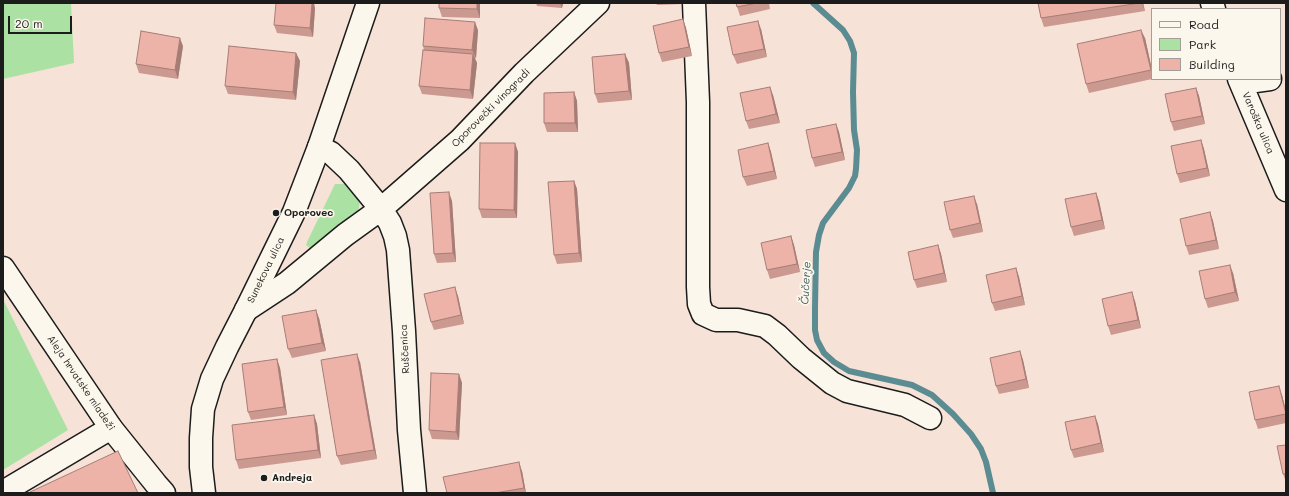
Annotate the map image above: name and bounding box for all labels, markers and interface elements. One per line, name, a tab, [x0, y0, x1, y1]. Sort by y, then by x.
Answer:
scale bar	[10, 8, 74, 34]
legend	[1151, 8, 1281, 80]
text: 20 m	[15, 15, 43, 31]
text: Road	[1189, 16, 1219, 32]
text: Park	[1189, 36, 1216, 52]
text: Building	[1189, 56, 1235, 72]
street label: Oporovečki vinogradi	[449, 66, 533, 150]
street label: Varoška ulica	[1240, 90, 1276, 156]
place label: Oporovec	[284, 207, 333, 219]
marker: Oporovec	[271, 208, 281, 218]
street label: Sunekova ulica	[245, 235, 287, 305]
water label: Čučerje	[798, 261, 814, 305]
street label: Ruščenica	[398, 324, 412, 374]
street label: Aleja hrvatske mladeži	[45, 333, 117, 433]
place label: Andreja	[272, 472, 312, 484]
marker: Andreja	[259, 473, 269, 483]

